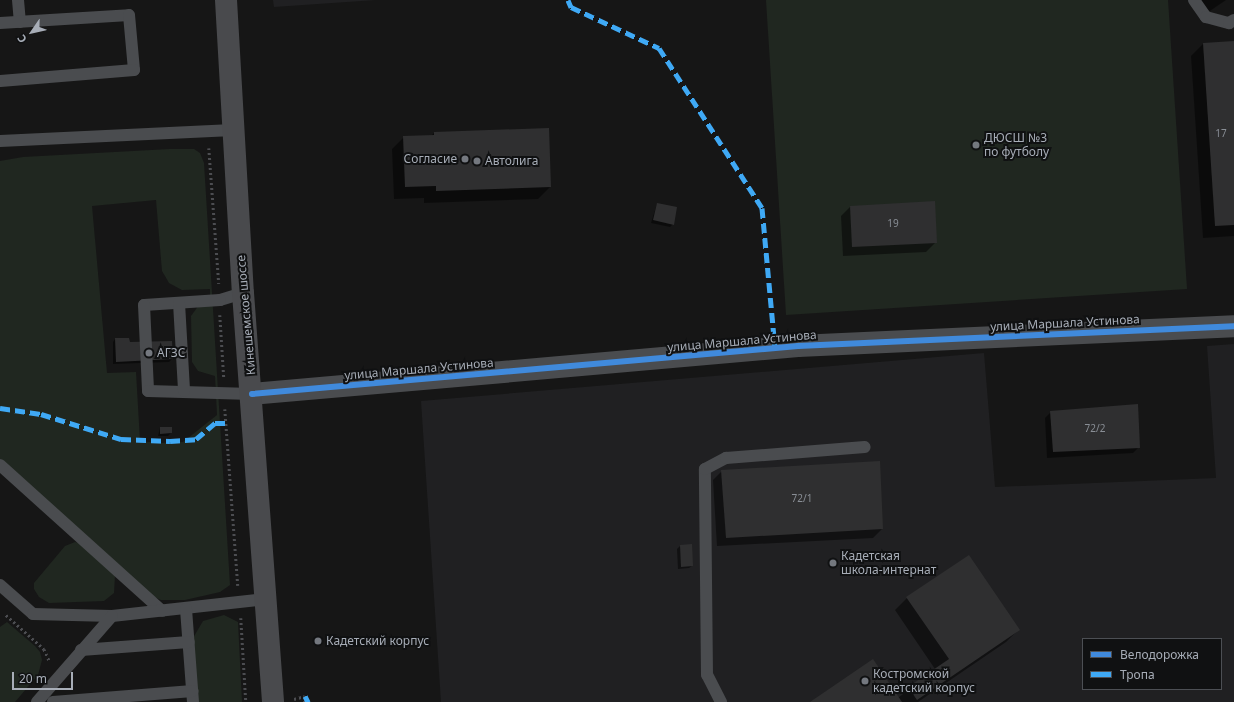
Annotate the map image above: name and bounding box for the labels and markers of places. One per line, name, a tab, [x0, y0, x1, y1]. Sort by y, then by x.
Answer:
place label: ДЮСШ №3 по футболу	[984, 131, 1049, 159]
marker: ДЮСШ №3 по футболу	[971, 140, 981, 150]
place label: Согласие	[404, 152, 457, 166]
marker: Согласие	[460, 154, 470, 164]
place label: Автолига	[485, 154, 538, 168]
marker: Автолига	[472, 156, 482, 166]
place label: АГЗС	[157, 346, 185, 360]
marker: АГЗС	[144, 348, 154, 358]
place label: Кадетская школа-интернат	[841, 549, 936, 577]
marker: Кадетская школа-интернат	[828, 558, 838, 568]
place label: Кадетский корпус	[326, 634, 429, 648]
marker: Кадетский корпус	[313, 636, 323, 646]
place label: Костромской кадетский корпус	[873, 667, 975, 695]
marker: Костромской кадетский корпус	[860, 676, 870, 686]

